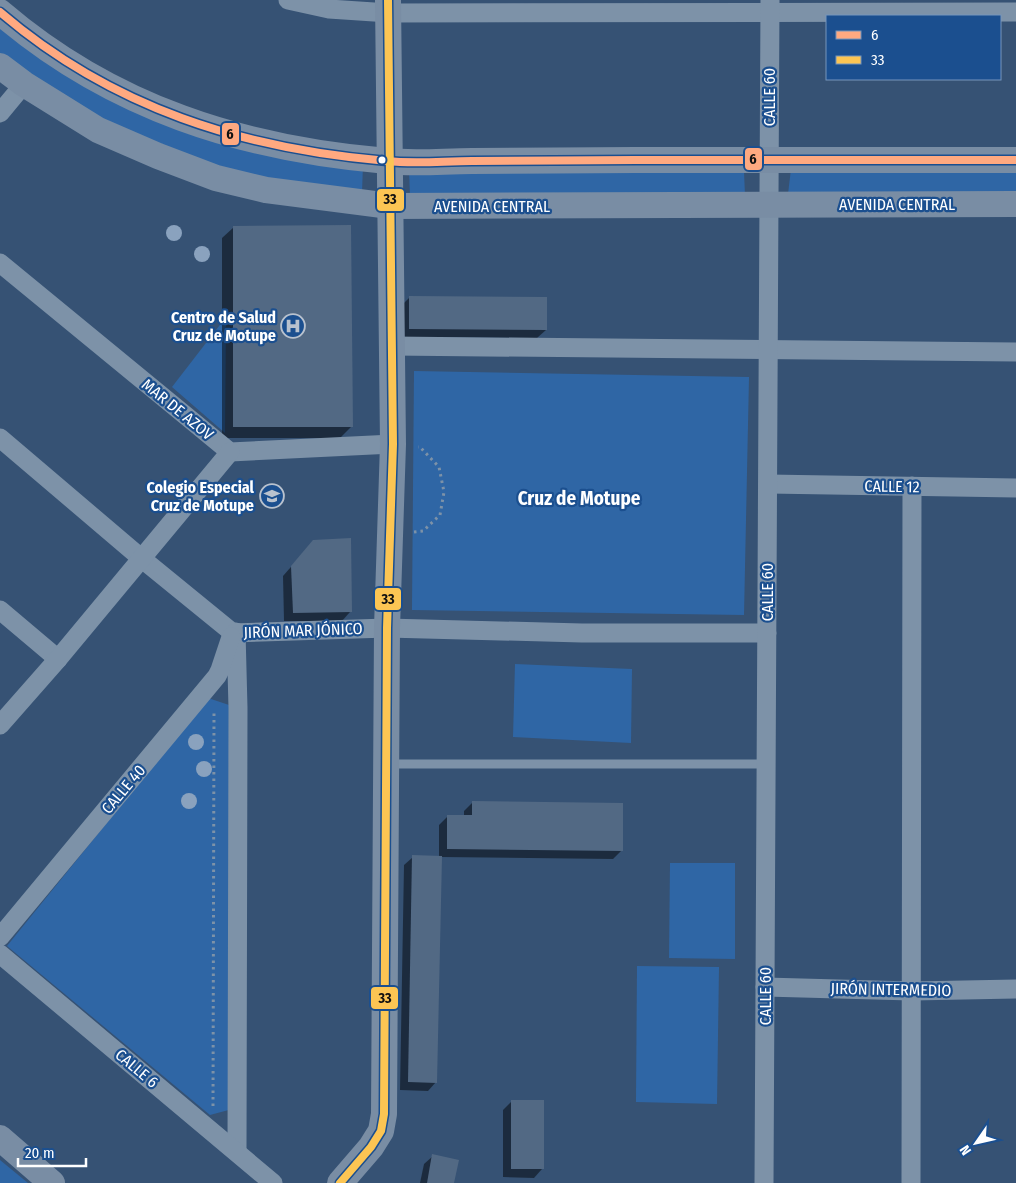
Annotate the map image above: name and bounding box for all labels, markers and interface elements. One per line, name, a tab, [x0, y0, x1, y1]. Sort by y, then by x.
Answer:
legend	[826, 15, 1001, 80]
text: 6	[871, 26, 878, 44]
text: 33	[871, 51, 885, 69]
street label: CALLE 60	[760, 68, 779, 126]
line badge: 6	[221, 122, 240, 146]
text: 6	[226, 126, 234, 143]
line badge: 6	[744, 147, 763, 171]
text: 6	[749, 151, 757, 168]
unlabelled marker	[377, 155, 387, 165]
line badge: 33	[376, 188, 405, 212]
text: 33	[382, 191, 397, 208]
street label: AVENIDA CENTRAL	[839, 195, 955, 214]
street label: AVENIDA CENTRAL	[434, 197, 550, 216]
place label: Centro de Salud Cruz de Motupe	[171, 308, 276, 345]
hospital icon: Centro de Salud Cruz de Motupe	[280, 313, 306, 339]
street label: MAR DE AZOV	[138, 375, 218, 445]
street label: CALLE 12	[864, 477, 920, 496]
place label: Colegio Especial Cruz de Motupe	[146, 478, 255, 515]
school or university icon: Colegio Especial Cruz de Motupe	[259, 483, 285, 509]
district label: Cruz de Motupe	[518, 487, 641, 510]
street label: CALLE 60	[758, 563, 777, 621]
line badge: 33	[374, 587, 402, 611]
text: 33	[380, 591, 395, 608]
street label: JIRÓN MAR JÓNICO	[243, 619, 363, 642]
street label: CALLE 40	[97, 761, 149, 818]
street label: CALLE 60	[756, 967, 775, 1025]
street label: JIRÓN INTERMEDIO	[831, 979, 951, 1000]
line badge: 33	[370, 986, 399, 1010]
text: 33	[377, 990, 392, 1007]
street label: CALLE 6	[111, 1045, 162, 1092]
north arrow	[951, 1118, 1001, 1168]
scale bar	[18, 1136, 85, 1168]
text: N	[956, 1142, 975, 1158]
text: 20 m	[25, 1144, 55, 1162]

